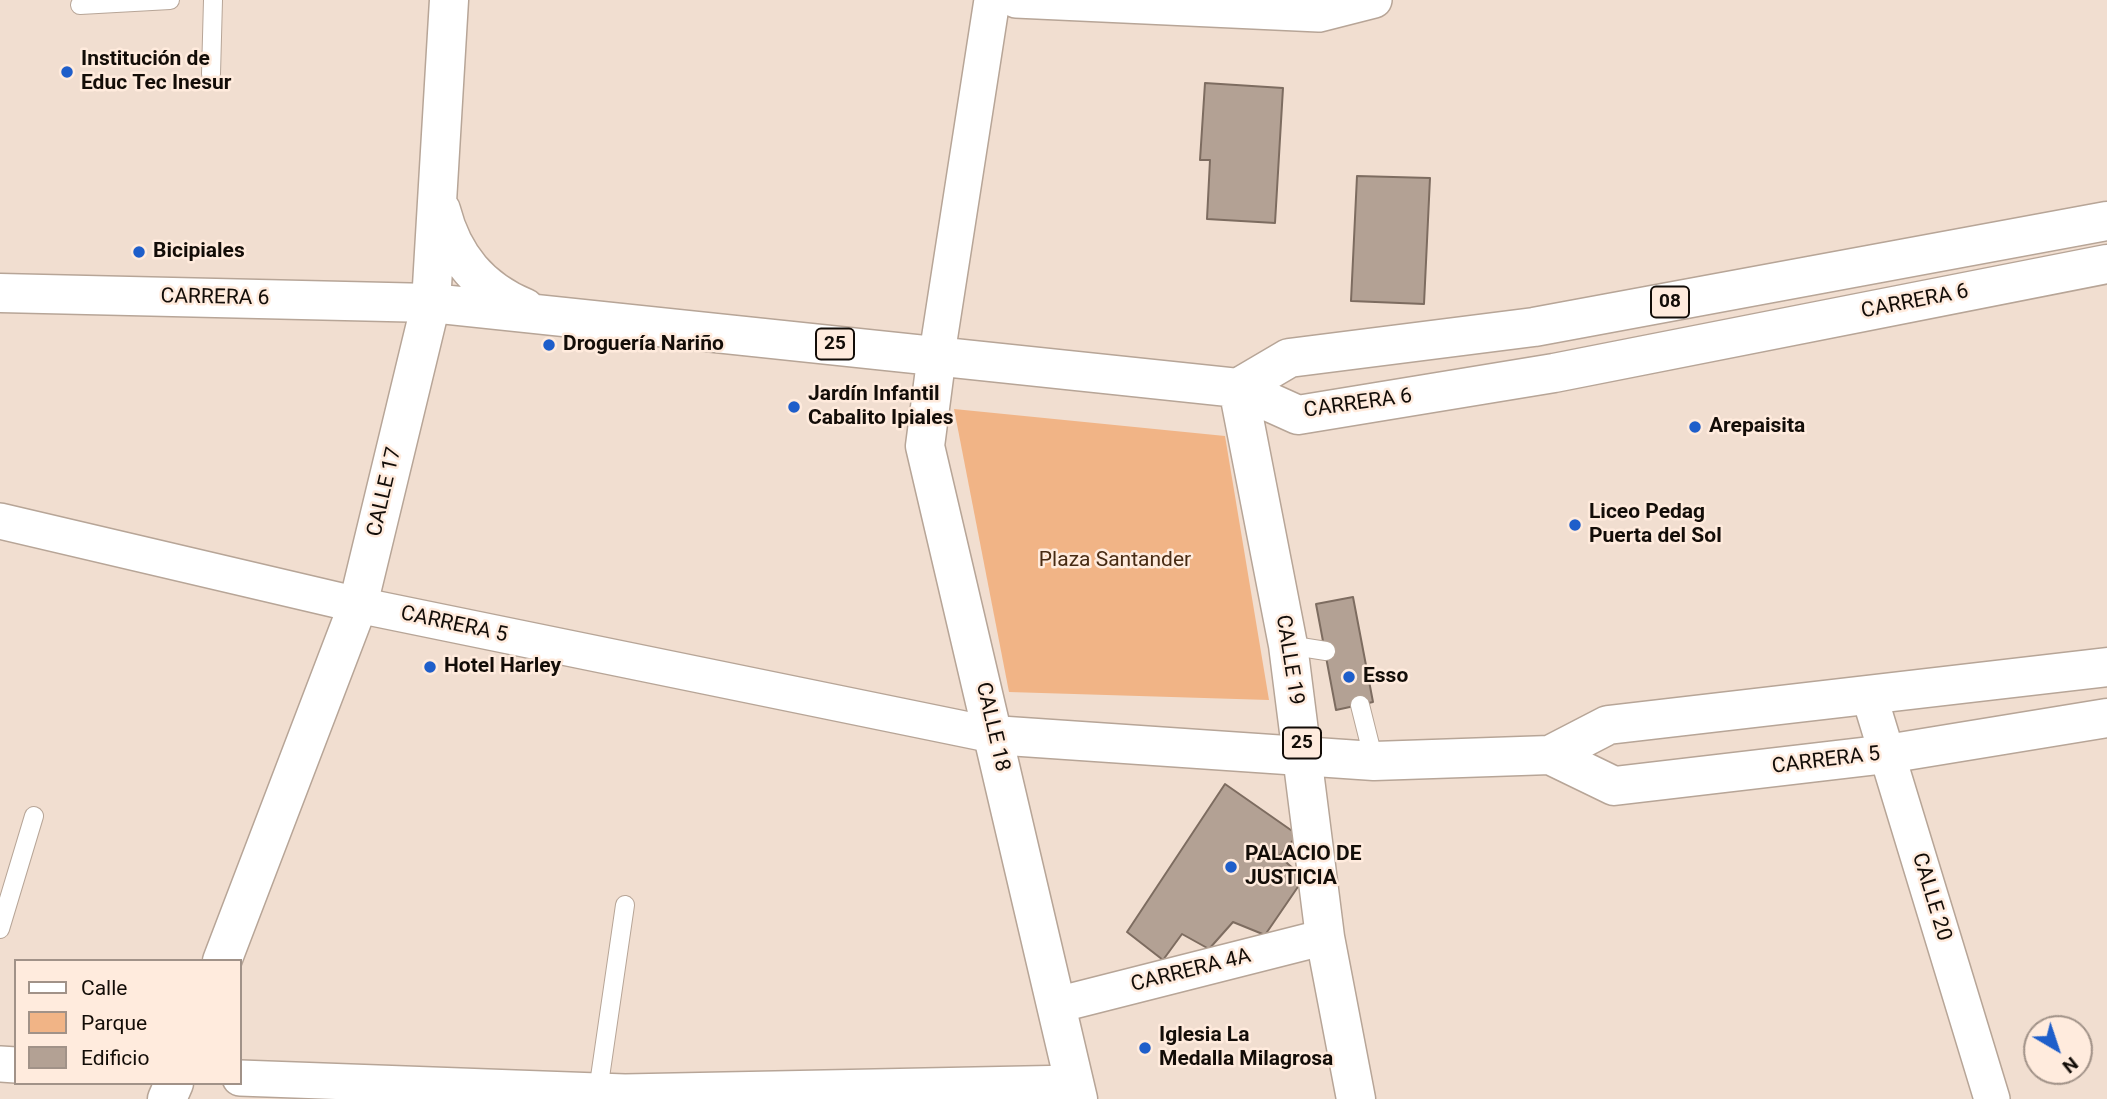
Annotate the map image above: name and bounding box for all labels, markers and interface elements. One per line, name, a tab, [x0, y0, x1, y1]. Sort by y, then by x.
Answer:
place label: Institución de Educ Tec Inesur	[81, 47, 231, 97]
marker: Institución de Educ Tec Inesur	[59, 64, 75, 80]
place label: Bicipiales	[153, 239, 245, 265]
marker: Bicipiales	[131, 244, 147, 260]
street label: CARRERA 6	[1859, 279, 1971, 325]
street label: CARRERA 6	[160, 284, 270, 312]
road number: 08	[1651, 286, 1689, 318]
road number: 25	[816, 328, 854, 360]
place label: Droguería Nariño	[563, 332, 724, 358]
marker: Droguería Nariño	[541, 337, 557, 353]
place label: Jardín Infantil Cabalito Ipiales	[808, 382, 953, 432]
street label: CARRERA 6	[1302, 384, 1414, 424]
marker: Jardín Infantil Cabalito Ipiales	[786, 399, 802, 415]
place label: Arepaisita	[1709, 414, 1805, 440]
marker: Arepaisita	[1687, 419, 1703, 435]
street label: CALLE 17	[363, 445, 407, 539]
place label: Liceo Pedag Puerta del Sol	[1589, 500, 1722, 550]
marker: Liceo Pedag Puerta del Sol	[1567, 517, 1583, 533]
park label: Plaza Santander	[1039, 548, 1191, 574]
street label: CARRERA 5	[398, 601, 510, 649]
street label: CALLE 19	[1269, 613, 1309, 707]
place label: Hotel Harley	[444, 654, 561, 680]
marker: Hotel Harley	[422, 659, 438, 675]
place label: Esso	[1363, 664, 1408, 690]
marker: Esso	[1341, 669, 1357, 685]
street label: CALLE 18	[970, 680, 1014, 774]
road number: 25	[1283, 728, 1321, 758]
street label: CARRERA 5	[1770, 742, 1882, 780]
place label: PALACIO DE JUSTICIA	[1245, 842, 1361, 892]
street label: CALLE 20	[1906, 850, 1956, 944]
marker: PALACIO DE JUSTICIA	[1223, 859, 1239, 875]
street label: CARRERA 4A	[1129, 944, 1253, 998]
legend	[14, 959, 242, 1085]
text: Calle	[81, 976, 127, 1000]
text: Parque	[81, 1011, 147, 1035]
north arrow	[2023, 1015, 2093, 1085]
place label: Iglesia La Medalla Milagrosa	[1159, 1023, 1333, 1073]
marker: Iglesia La Medalla Milagrosa	[1137, 1040, 1153, 1056]
text: Edificio	[81, 1046, 149, 1070]
text: N	[2058, 1052, 2083, 1078]

